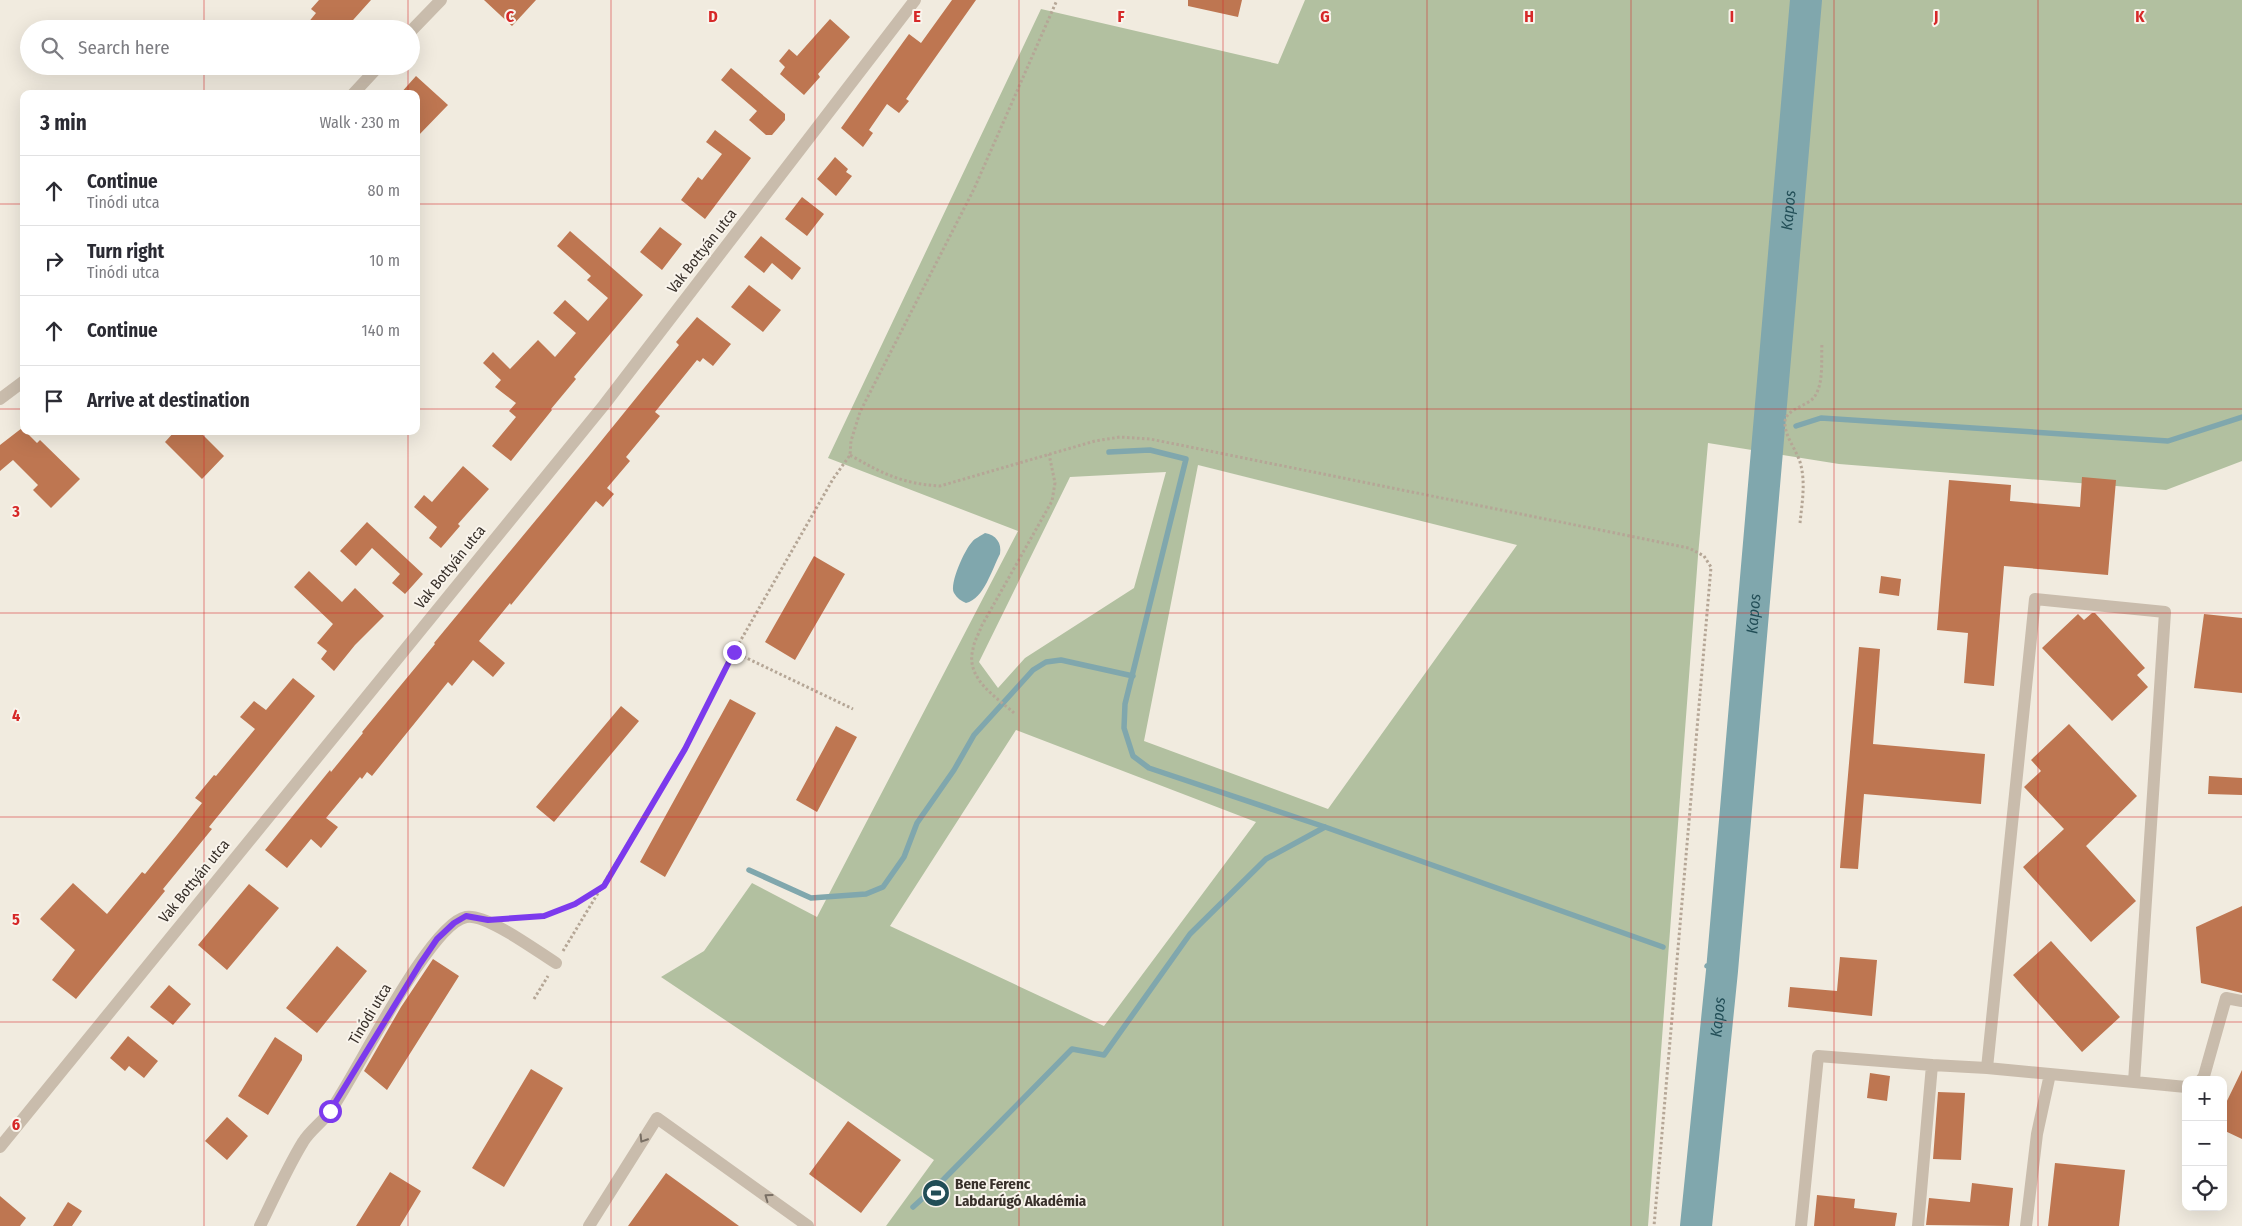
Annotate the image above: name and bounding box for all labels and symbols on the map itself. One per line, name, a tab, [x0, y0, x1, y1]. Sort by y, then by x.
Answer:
text: C	[506, 7, 515, 26]
text: D	[708, 7, 718, 26]
text: E	[913, 7, 921, 26]
text: F	[1117, 7, 1125, 26]
text: G	[1320, 7, 1330, 26]
text: H	[1524, 7, 1534, 26]
text: I	[1730, 7, 1734, 26]
text: J	[1933, 7, 1938, 26]
text: K	[2135, 7, 2145, 26]
water label: Kapos	[1777, 189, 1799, 231]
street label: Vak Bottyán utca	[663, 205, 741, 297]
text: 3	[11, 502, 20, 521]
street label: Vak Bottyán utca	[411, 522, 489, 612]
water label: Kapos	[1742, 593, 1764, 635]
route end	[723, 641, 746, 664]
text: 4	[12, 706, 20, 725]
street label: Vak Bottyán utca	[155, 836, 233, 926]
text: 5	[12, 910, 20, 929]
street label: Tinódi utca	[345, 980, 395, 1048]
water label: Kapos	[1706, 996, 1729, 1038]
route start	[319, 1100, 342, 1123]
text: 6	[12, 1115, 20, 1134]
one-way arrow	[640, 1134, 650, 1143]
place label: Bene Ferenc Labdarúgó Akadémia	[955, 1175, 1087, 1210]
sports icon: Bene Ferenc Labdarúgó Akadémia	[921, 1178, 951, 1208]
one-way arrow	[765, 1195, 774, 1203]

